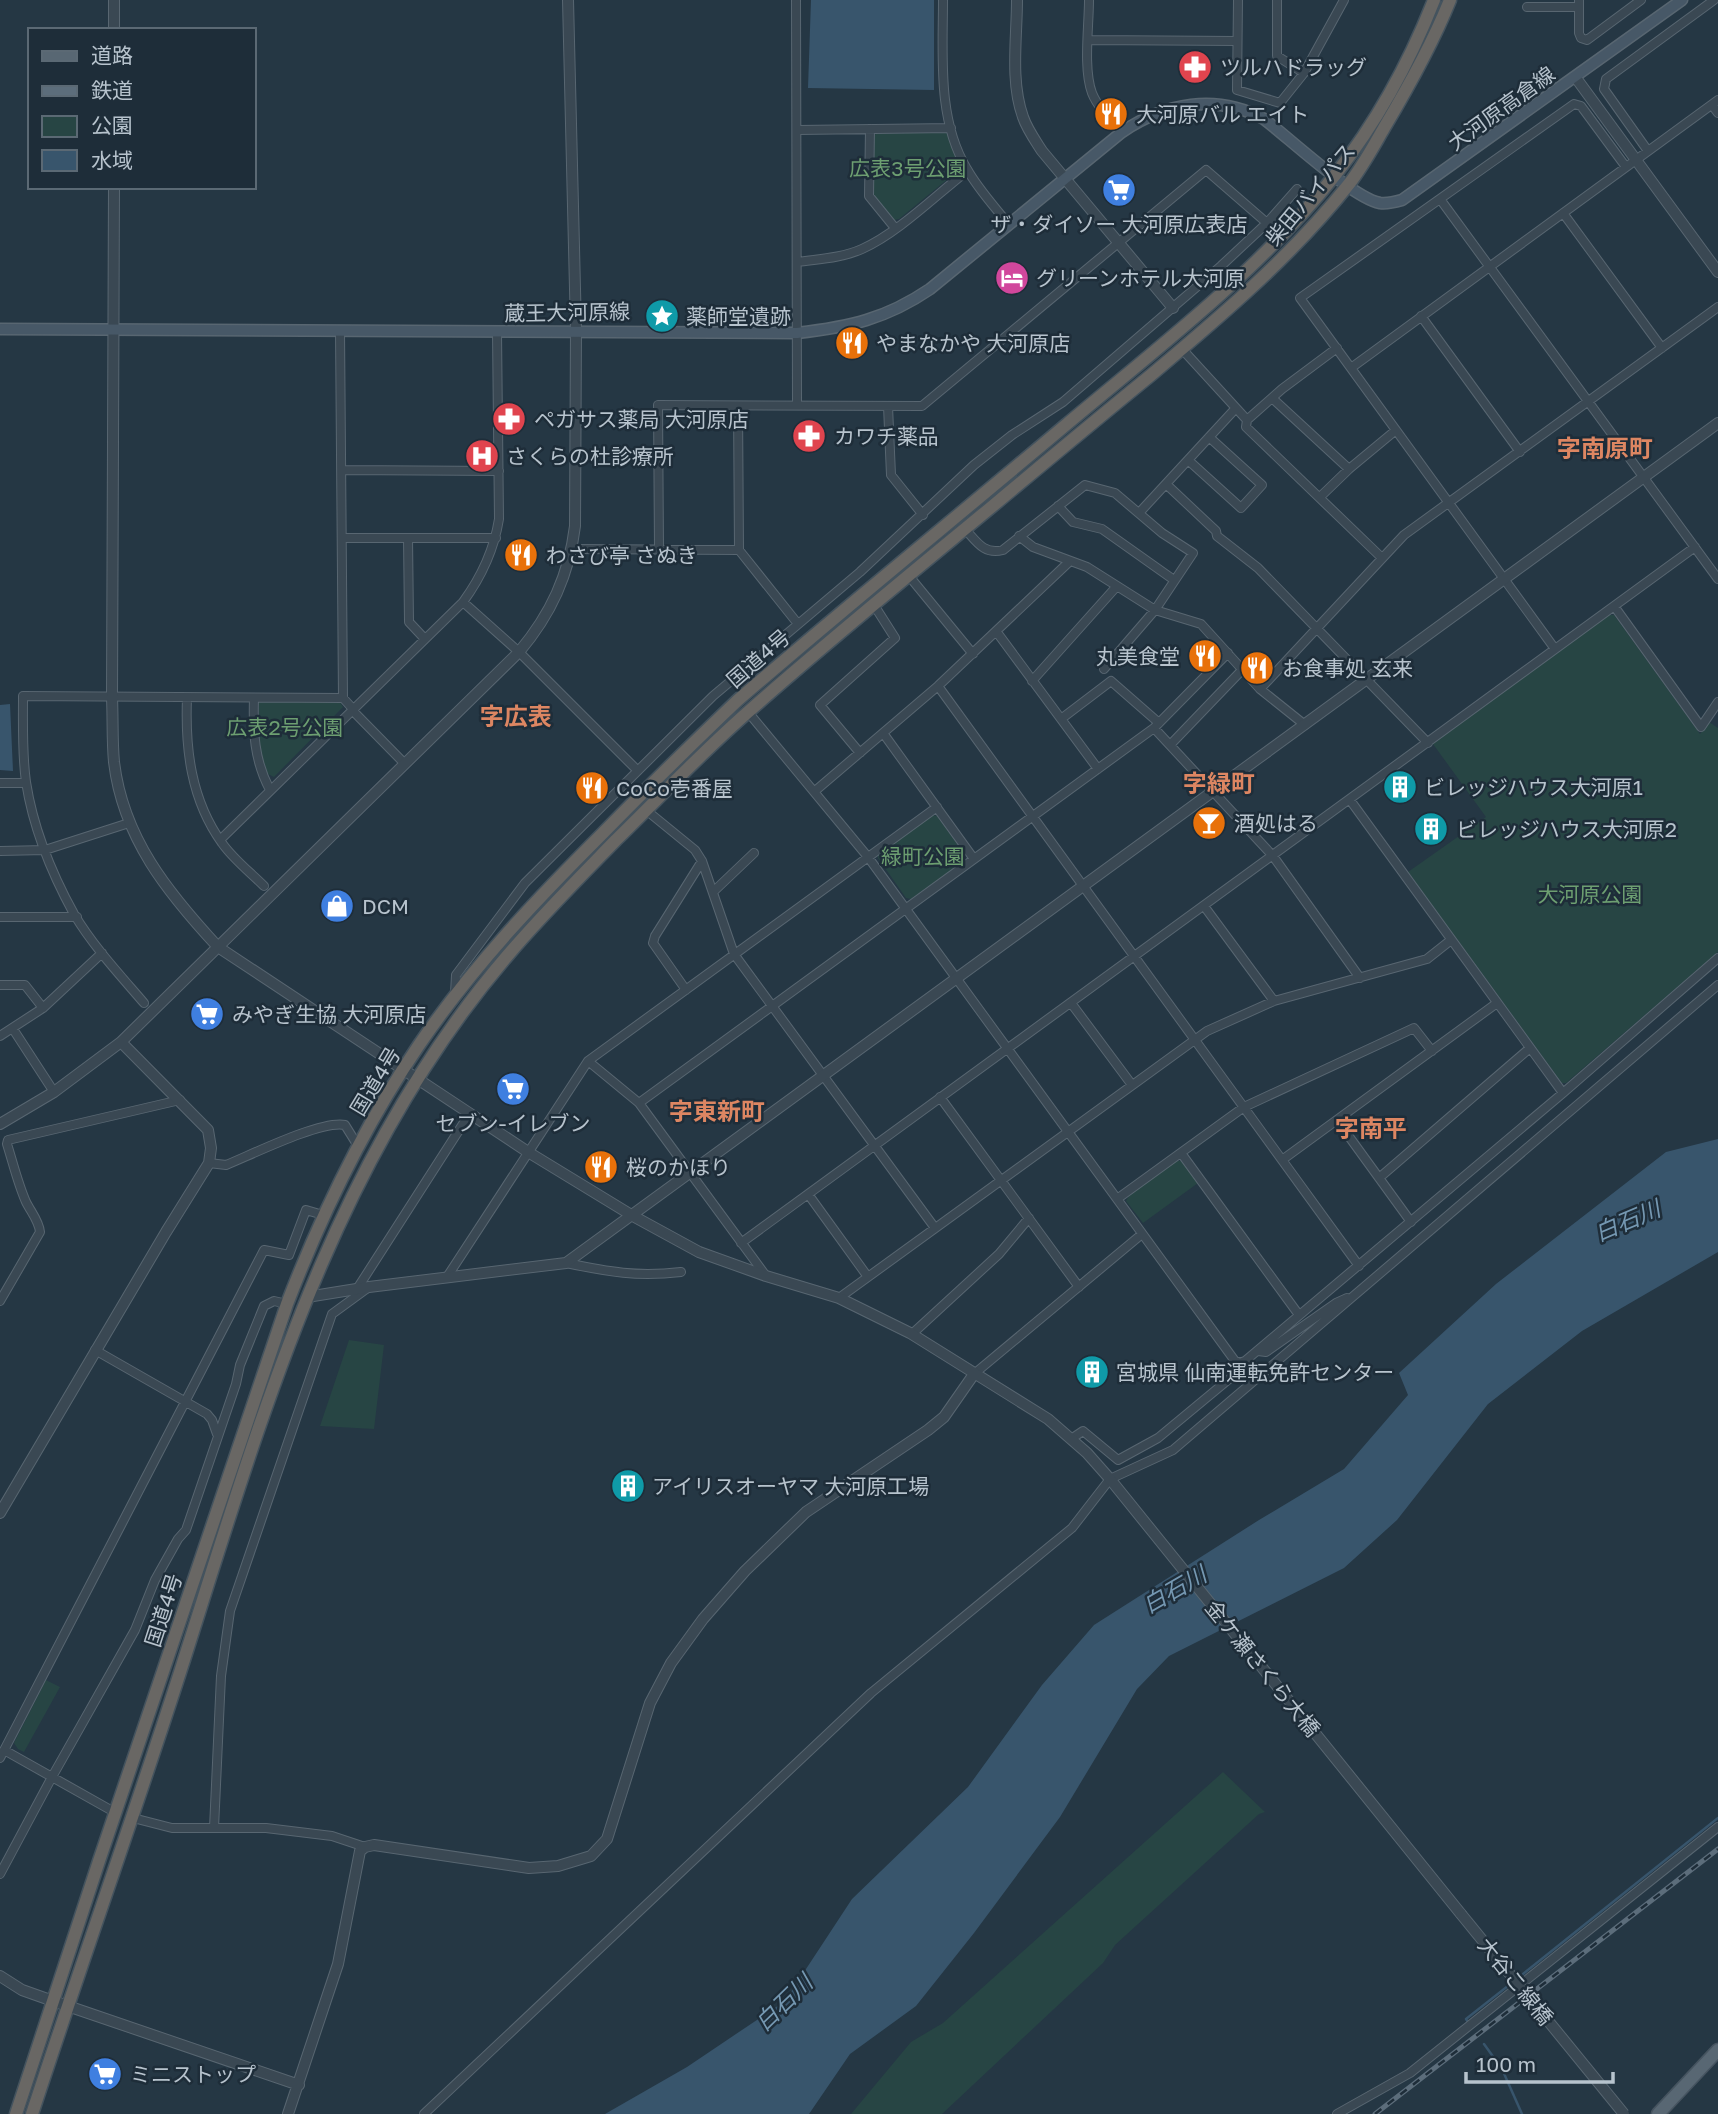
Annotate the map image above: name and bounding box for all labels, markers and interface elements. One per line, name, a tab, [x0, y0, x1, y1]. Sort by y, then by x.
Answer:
legend	[28, 28, 256, 189]
text: 道路	[91, 42, 133, 68]
pharmacy icon: ツルハドラッグ	[1176, 48, 1214, 86]
place label: ツルハドラッグ	[1220, 54, 1367, 80]
street label: 大河原高倉線	[1442, 60, 1560, 156]
text: 鉄道	[91, 77, 133, 103]
restaurant icon: 大河原バル エイト	[1092, 95, 1130, 133]
place label: 大河原バル エイト	[1136, 101, 1309, 127]
text: 公園	[91, 112, 133, 138]
street label: 柴田バイパス	[1260, 138, 1360, 250]
text: 水域	[91, 147, 133, 173]
park label: 広表3号公園	[849, 155, 967, 181]
supermarket icon: ザ・ダイソー 大河原広表店	[1100, 171, 1138, 209]
place label: ザ・ダイソー 大河原広表店	[990, 211, 1248, 237]
hotel icon: グリーンホテル大河原	[993, 259, 1031, 297]
place label: グリーンホテル大河原	[1036, 265, 1245, 291]
place icon: 薬師堂遺跡	[643, 297, 681, 335]
street label: 蔵王大河原線	[504, 298, 630, 326]
place label: 薬師堂遺跡	[686, 303, 791, 329]
restaurant icon: やまなかや 大河原店	[833, 324, 871, 362]
place label: やまなかや 大河原店	[876, 330, 1070, 356]
pharmacy icon: ペガサス薬局 大河原店	[490, 400, 528, 438]
place label: ペガサス薬局 大河原店	[534, 406, 749, 432]
pharmacy icon: カワチ薬品	[790, 417, 828, 455]
place label: カワチ薬品	[834, 423, 939, 449]
district label: 字南原町	[1557, 433, 1653, 462]
hospital icon: さくらの杜診療所	[463, 437, 501, 475]
place label: さくらの杜診療所	[506, 443, 674, 469]
restaurant icon: わさび亭 さぬき	[502, 536, 540, 574]
place label: わさび亭 さぬき	[546, 542, 698, 568]
street label: 国道4号	[721, 623, 795, 693]
restaurant icon: 丸美食堂	[1186, 637, 1224, 675]
place label: 丸美食堂	[1096, 643, 1180, 669]
restaurant icon: お食事処 玄来	[1238, 649, 1276, 687]
place label: お食事処 玄来	[1282, 655, 1413, 681]
district label: 字広表	[480, 701, 552, 730]
park label: 広表2号公園	[226, 714, 344, 740]
district label: 字緑町	[1183, 768, 1255, 797]
building icon: ビレッジハウス大河原1	[1381, 768, 1419, 806]
restaurant icon: CoCo壱番屋	[573, 769, 611, 807]
place label: ビレッジハウス大河原1	[1424, 774, 1643, 800]
place label: CoCo壱番屋	[616, 775, 733, 801]
bar icon: 酒処はる	[1190, 804, 1228, 842]
place label: 酒処はる	[1234, 810, 1318, 836]
building icon: ビレッジハウス大河原2	[1412, 810, 1450, 848]
place label: ビレッジハウス大河原2	[1456, 816, 1677, 842]
park label: 緑町公園	[881, 843, 965, 869]
park label: 大河原公園	[1538, 881, 1643, 907]
shop icon: DCM	[318, 887, 356, 925]
place label: DCM	[362, 893, 409, 919]
supermarket icon: みやぎ生協 大河原店	[188, 995, 226, 1033]
place label: みやぎ生協 大河原店	[232, 1001, 426, 1027]
street label: 国道4号	[344, 1042, 406, 1120]
supermarket icon: セブン-イレブン	[494, 1070, 532, 1108]
district label: 字東新町	[669, 1096, 765, 1125]
place label: セブン-イレブン	[436, 1110, 590, 1136]
district label: 字南平	[1335, 1113, 1407, 1142]
restaurant icon: 桜のかほり	[582, 1148, 620, 1186]
place label: 桜のかほり	[626, 1154, 731, 1180]
water label: 白石川	[1590, 1192, 1667, 1246]
building icon: 宮城県 仙南運転免許センター	[1073, 1353, 1111, 1391]
place label: 宮城県 仙南運転免許センター	[1116, 1359, 1394, 1385]
building icon: アイリスオーヤマ 大河原工場	[609, 1467, 647, 1505]
place label: アイリスオーヤマ 大河原工場	[652, 1473, 929, 1499]
water label: 白石川	[1137, 1558, 1213, 1618]
street label: 国道4号	[139, 1570, 187, 1650]
street label: 金ケ瀬さくら大橋	[1200, 1595, 1326, 1741]
street label: 大谷こ線橋	[1473, 1932, 1559, 2030]
water label: 白石川	[748, 1966, 820, 2036]
scale bar	[1466, 2040, 1613, 2084]
text: 100 m	[1476, 2051, 1536, 2077]
supermarket icon: ミニストップ	[86, 2055, 124, 2093]
place label: ミニストップ	[130, 2061, 256, 2087]

